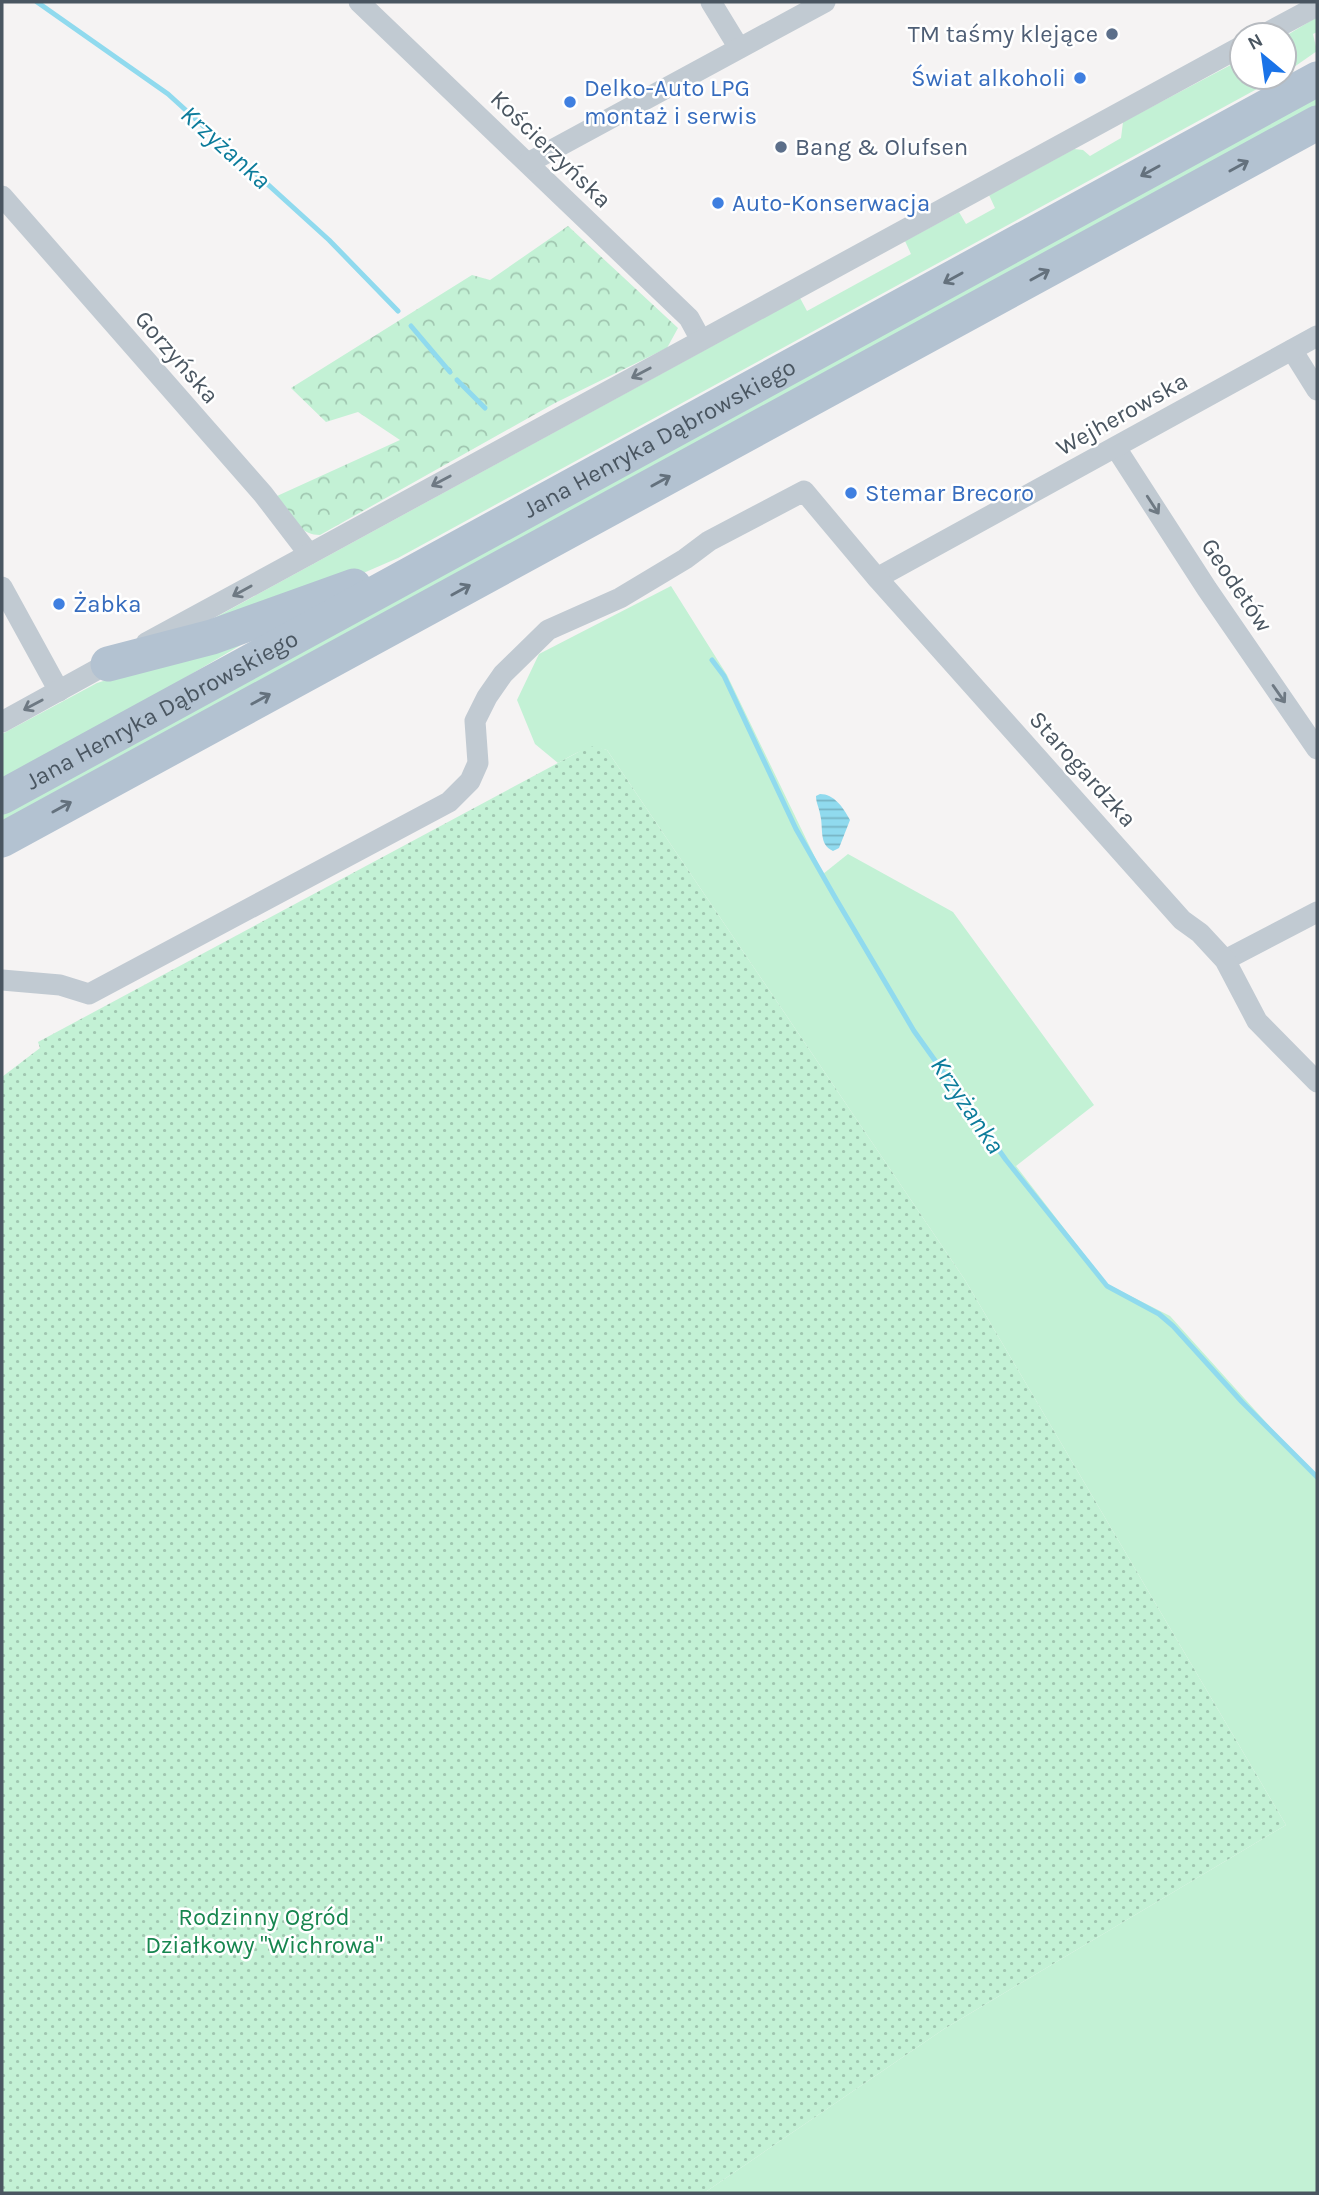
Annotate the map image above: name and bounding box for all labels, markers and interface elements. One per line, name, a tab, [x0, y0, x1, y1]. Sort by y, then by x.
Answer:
place label: TM taśmy klejące	[908, 20, 1098, 48]
north arrow	[1228, 21, 1298, 91]
marker: TM taśmy klejące	[1104, 26, 1120, 42]
text: N	[1244, 29, 1267, 55]
place label: Świat alkoholi	[911, 64, 1066, 92]
marker: Świat alkoholi	[1072, 70, 1088, 86]
place label: Delko-Auto LPG montaż i serwis	[584, 74, 757, 130]
street label: Kościerzyńska	[485, 84, 617, 214]
marker: Delko-Auto LPG montaż i serwis	[562, 94, 578, 110]
water label: Krzyżanka	[174, 99, 277, 196]
place label: Bang & Olufsen	[795, 133, 968, 161]
marker: Bang & Olufsen	[773, 139, 789, 155]
one-way arrow	[1229, 158, 1249, 172]
one-way arrow	[1140, 165, 1161, 178]
place label: Auto-Konserwacja	[732, 189, 930, 217]
marker: Auto-Konserwacja	[710, 195, 726, 211]
one-way arrow	[1029, 268, 1049, 282]
one-way arrow	[944, 271, 964, 285]
street label: Gorzyńska	[129, 305, 225, 409]
street label: Jana Henryka Dąbrowskiego	[518, 352, 801, 524]
street label: Wejherowska	[1051, 366, 1193, 462]
one-way arrow	[631, 367, 652, 380]
one-way arrow	[650, 474, 671, 487]
one-way arrow	[431, 475, 452, 488]
place label: Stemar Brecoro	[865, 479, 1034, 507]
marker: Stemar Brecoro	[843, 485, 859, 501]
one-way arrow	[1147, 495, 1161, 515]
street label: Geodetów	[1195, 533, 1279, 637]
one-way arrow	[451, 583, 471, 597]
one-way arrow	[232, 585, 253, 598]
place label: Żabka	[73, 590, 141, 618]
marker: Żabka	[51, 596, 67, 612]
street label: Jana Henryka Dąbrowskiego	[21, 624, 303, 795]
one-way arrow	[1272, 684, 1287, 703]
one-way arrow	[251, 691, 271, 705]
one-way arrow	[24, 698, 44, 712]
street label: Starogardzka	[1024, 705, 1142, 833]
one-way arrow	[51, 800, 71, 814]
water label: Krzyżanka	[924, 1051, 1011, 1160]
park label: Rodzinny Ogród Działkowy "Wichrowa"	[145, 1903, 383, 1959]

